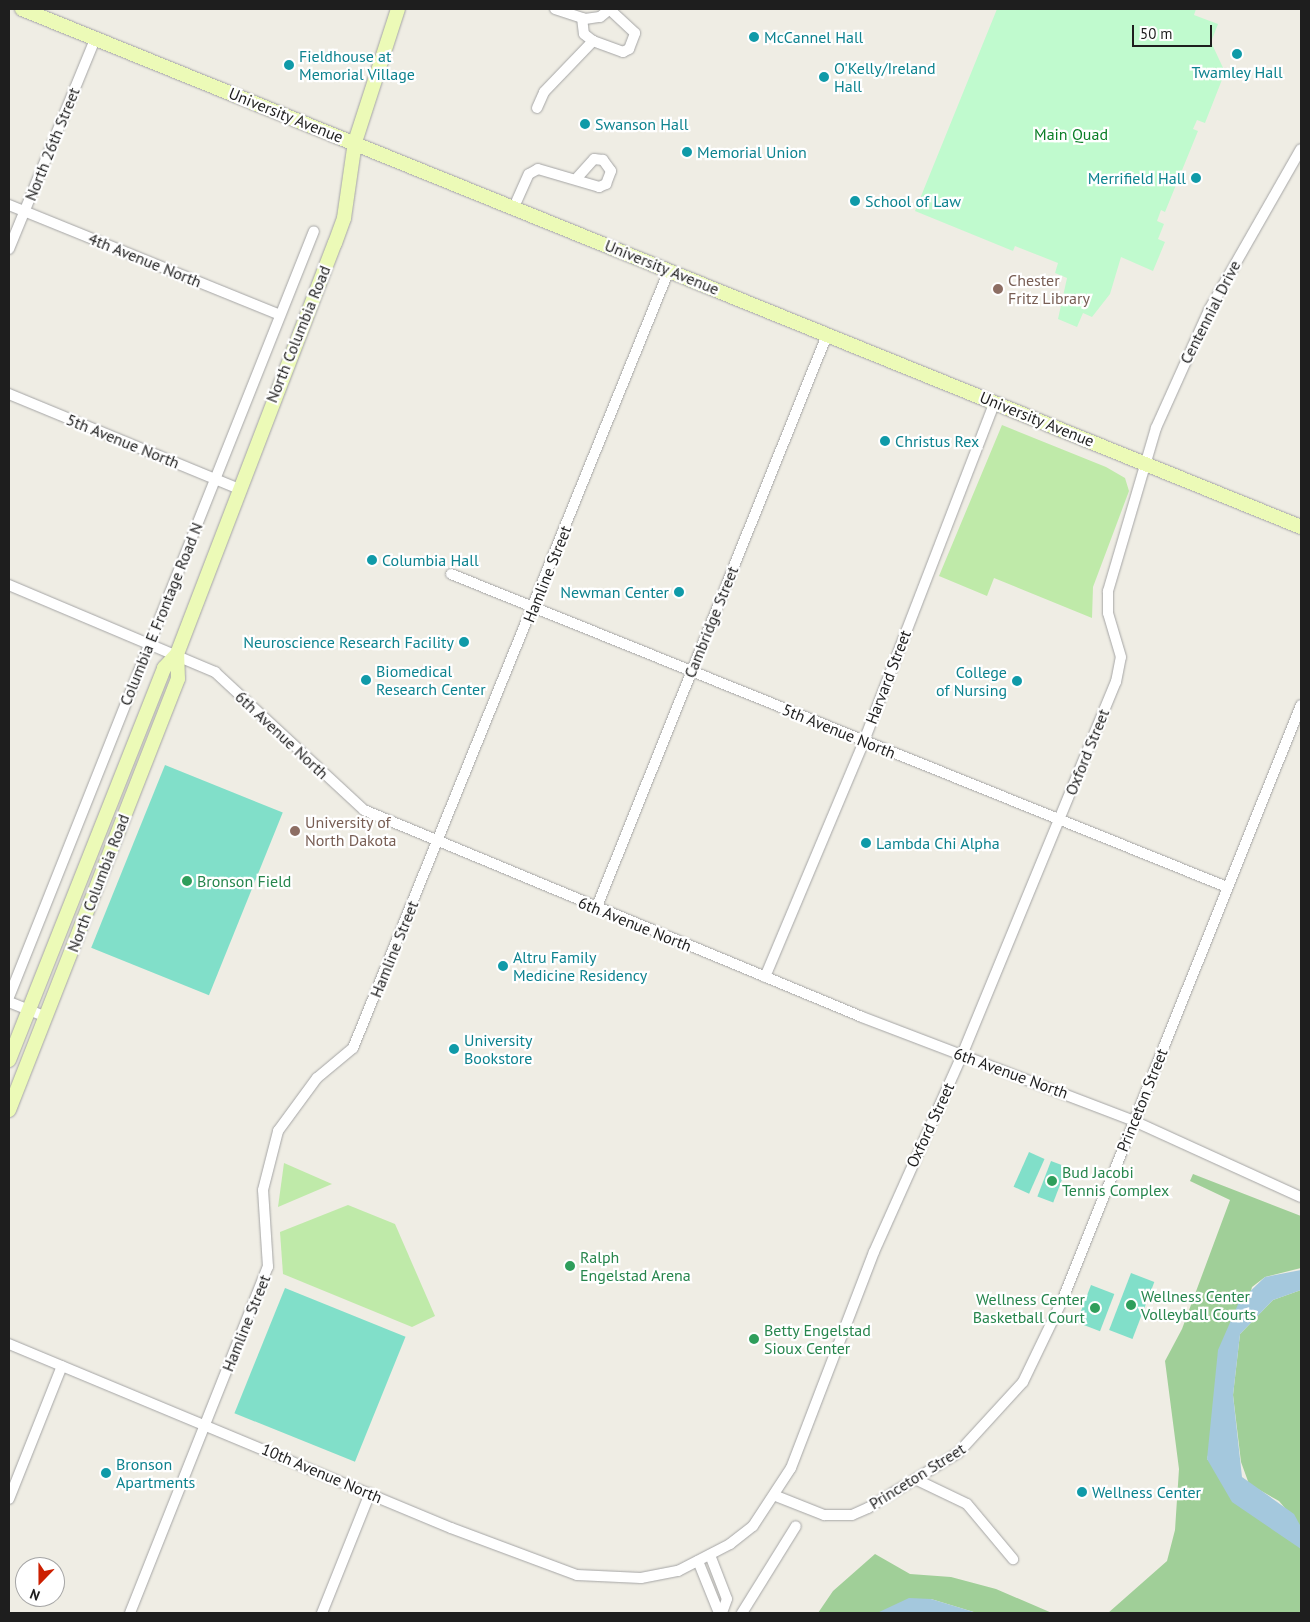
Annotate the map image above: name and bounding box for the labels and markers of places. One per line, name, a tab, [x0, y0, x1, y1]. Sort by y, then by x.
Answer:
place label: McCannel Hall	[764, 27, 863, 47]
marker: McCannel Hall	[748, 31, 760, 43]
place label: Fieldhouse at Memorial Village	[299, 46, 415, 84]
marker: Twamley Hall	[1231, 48, 1243, 60]
place label: O'Kelly/Ireland Hall	[834, 58, 936, 96]
marker: Fieldhouse at Memorial Village	[283, 59, 295, 71]
place label: Twamley Hall	[1191, 62, 1283, 82]
marker: O'Kelly/Ireland Hall	[818, 71, 830, 83]
place label: Swanson Hall	[595, 114, 688, 134]
marker: Swanson Hall	[579, 118, 591, 130]
place label: Memorial Union	[697, 142, 807, 162]
marker: Memorial Union	[681, 146, 693, 158]
place label: Merrifield Hall	[1088, 168, 1186, 188]
marker: Merrifield Hall	[1190, 172, 1202, 184]
place label: School of Law	[865, 191, 961, 211]
marker: School of Law	[849, 195, 861, 207]
place label: Chester Fritz Library	[1008, 270, 1090, 308]
marker: Chester Fritz Library	[992, 283, 1004, 295]
place label: Christus Rex	[895, 431, 979, 451]
marker: Christus Rex	[879, 435, 891, 447]
place label: Columbia Hall	[382, 550, 479, 570]
marker: Columbia Hall	[366, 554, 378, 566]
place label: Newman Center	[560, 582, 669, 602]
marker: Newman Center	[673, 586, 685, 598]
place label: Neuroscience Research Facility	[243, 632, 454, 652]
marker: Neuroscience Research Facility	[458, 636, 470, 648]
place label: Biomedical Research Center	[376, 661, 486, 699]
place label: College of Nursing	[936, 662, 1007, 700]
marker: Biomedical Research Center	[360, 674, 372, 686]
marker: College of Nursing	[1011, 675, 1023, 687]
place label: University of North Dakota	[305, 812, 397, 850]
marker: University of North Dakota	[289, 825, 301, 837]
place label: Lambda Chi Alpha	[876, 833, 1000, 853]
marker: Lambda Chi Alpha	[860, 837, 872, 849]
place label: Bronson Field	[197, 871, 291, 891]
marker: Bronson Field	[181, 875, 193, 887]
place label: Altru Family Medicine Residency	[513, 947, 647, 985]
marker: Altru Family Medicine Residency	[497, 960, 509, 972]
place label: University Bookstore	[464, 1030, 532, 1068]
marker: University Bookstore	[448, 1043, 460, 1055]
place label: Bud Jacobi Tennis Complex	[1062, 1162, 1169, 1200]
marker: Bud Jacobi Tennis Complex	[1046, 1175, 1058, 1187]
place label: Ralph Engelstad Arena	[580, 1247, 691, 1285]
marker: Ralph Engelstad Arena	[564, 1260, 576, 1272]
place label: Wellness Center Volleyball Courts	[1141, 1286, 1256, 1324]
place label: Wellness Center Basketball Court	[973, 1289, 1085, 1327]
marker: Wellness Center Volleyball Courts	[1125, 1299, 1137, 1311]
marker: Wellness Center Basketball Court	[1089, 1302, 1101, 1314]
place label: Betty Engelstad Sioux Center	[764, 1320, 871, 1358]
marker: Betty Engelstad Sioux Center	[748, 1333, 760, 1345]
place label: Bronson Apartments	[116, 1454, 195, 1492]
marker: Bronson Apartments	[100, 1467, 112, 1479]
place label: Wellness Center	[1092, 1482, 1201, 1502]
marker: Wellness Center	[1076, 1486, 1088, 1498]

